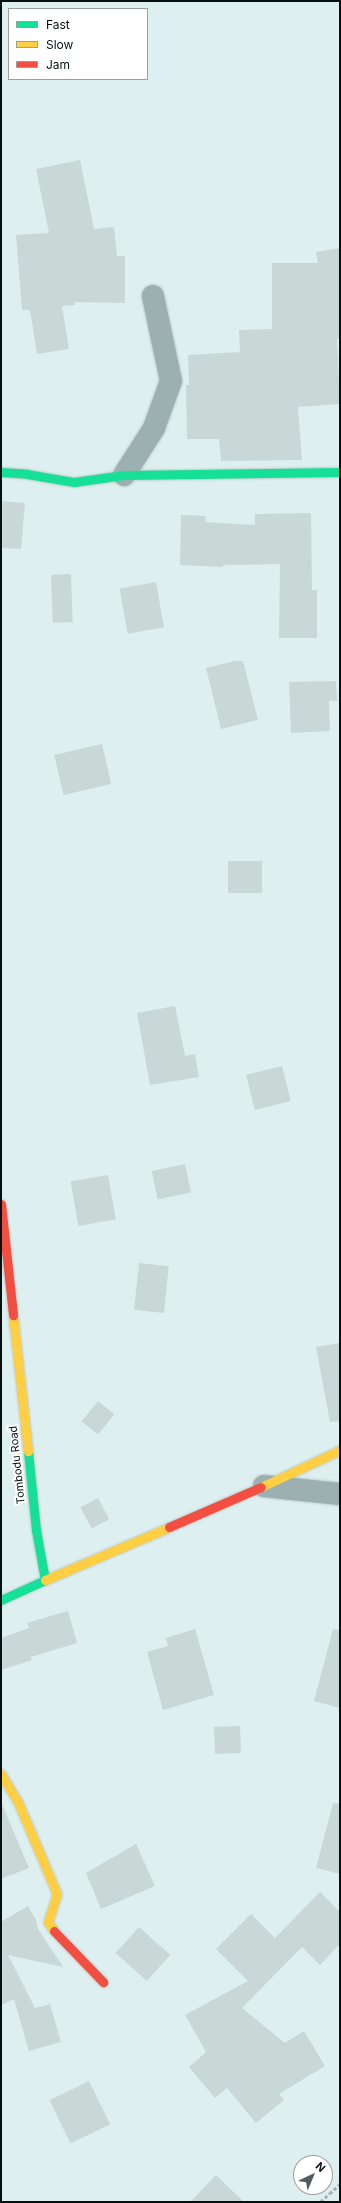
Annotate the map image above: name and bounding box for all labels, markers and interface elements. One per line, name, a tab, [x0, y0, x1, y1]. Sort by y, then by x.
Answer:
legend	[8, 8, 148, 80]
text: Fast	[46, 17, 70, 32]
text: Slow	[46, 37, 73, 52]
text: Jam	[46, 57, 70, 72]
street label: Tombodu Road	[6, 1425, 28, 1505]
north arrow	[293, 2155, 333, 2195]
text: N	[313, 2159, 329, 2175]

